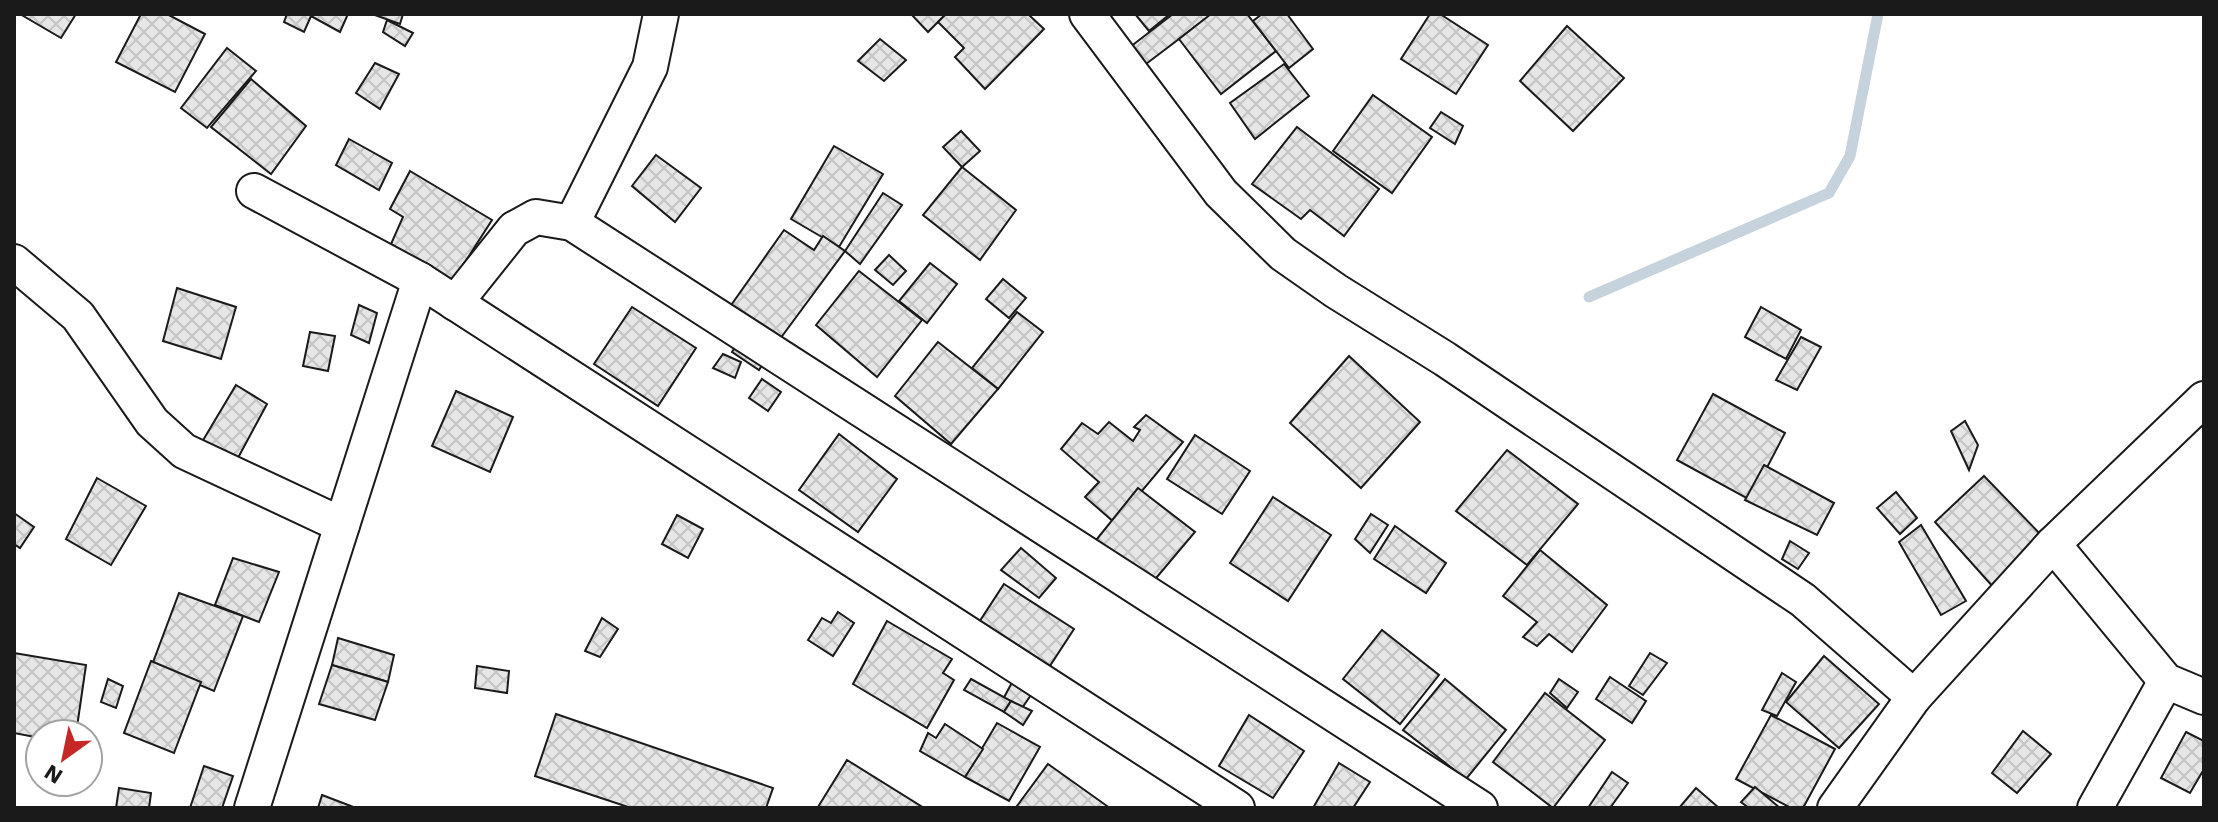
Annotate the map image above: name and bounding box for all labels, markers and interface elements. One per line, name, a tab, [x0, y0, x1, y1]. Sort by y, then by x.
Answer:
north arrow	[24, 718, 104, 798]
text: N	[40, 759, 67, 789]

